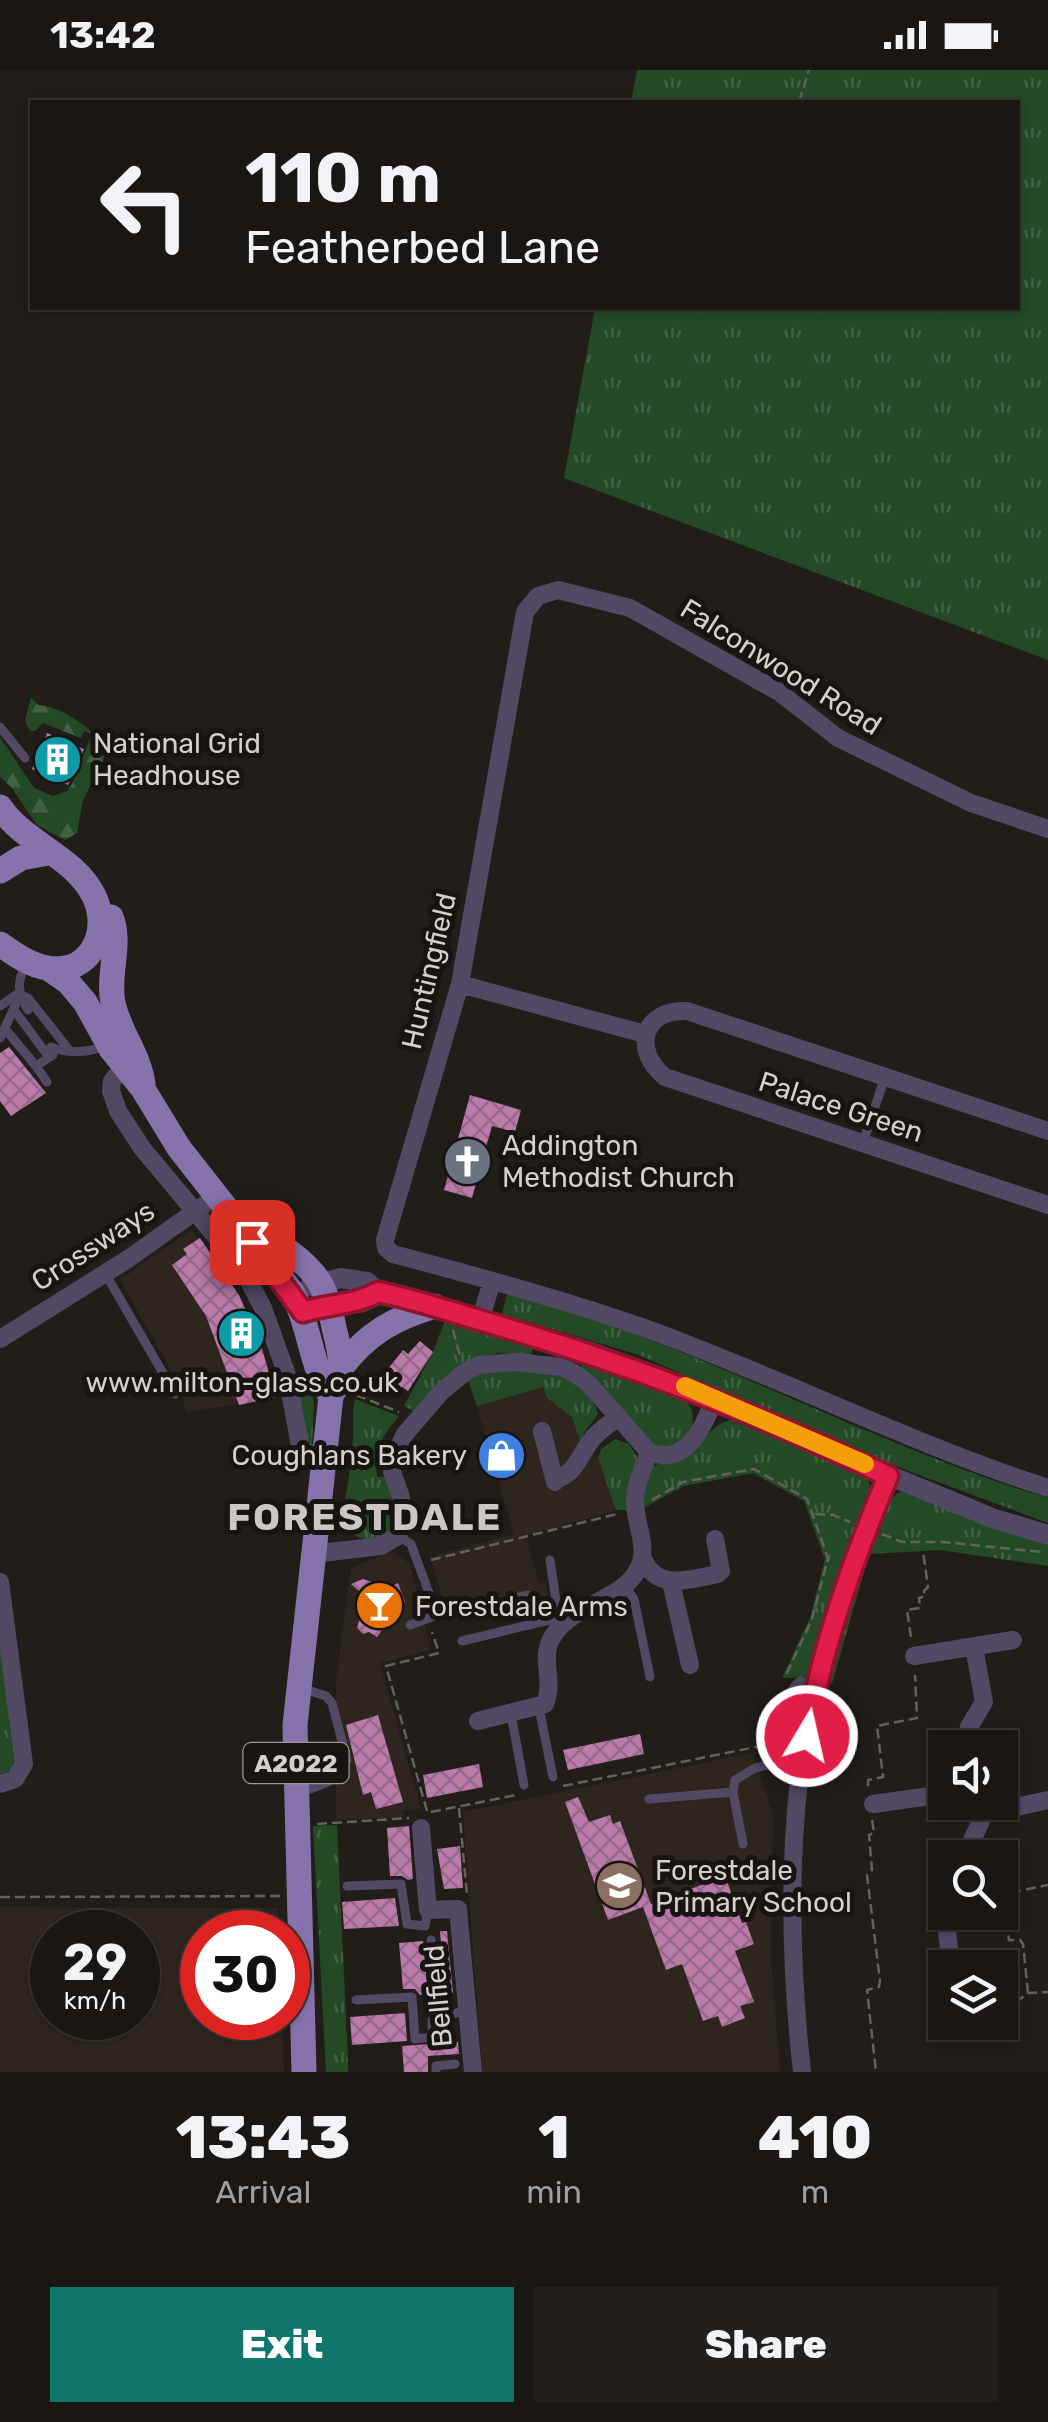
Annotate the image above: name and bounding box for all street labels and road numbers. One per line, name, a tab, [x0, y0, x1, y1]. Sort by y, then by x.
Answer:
street label: Falconwood Road	[675, 592, 887, 742]
street label: Huntingfield	[395, 890, 463, 1052]
street label: Palace Green	[754, 1065, 928, 1149]
street label: Crossways	[25, 1194, 161, 1298]
road number: A2022	[244, 1743, 348, 1783]
street label: Bellfield	[417, 1943, 459, 2049]

